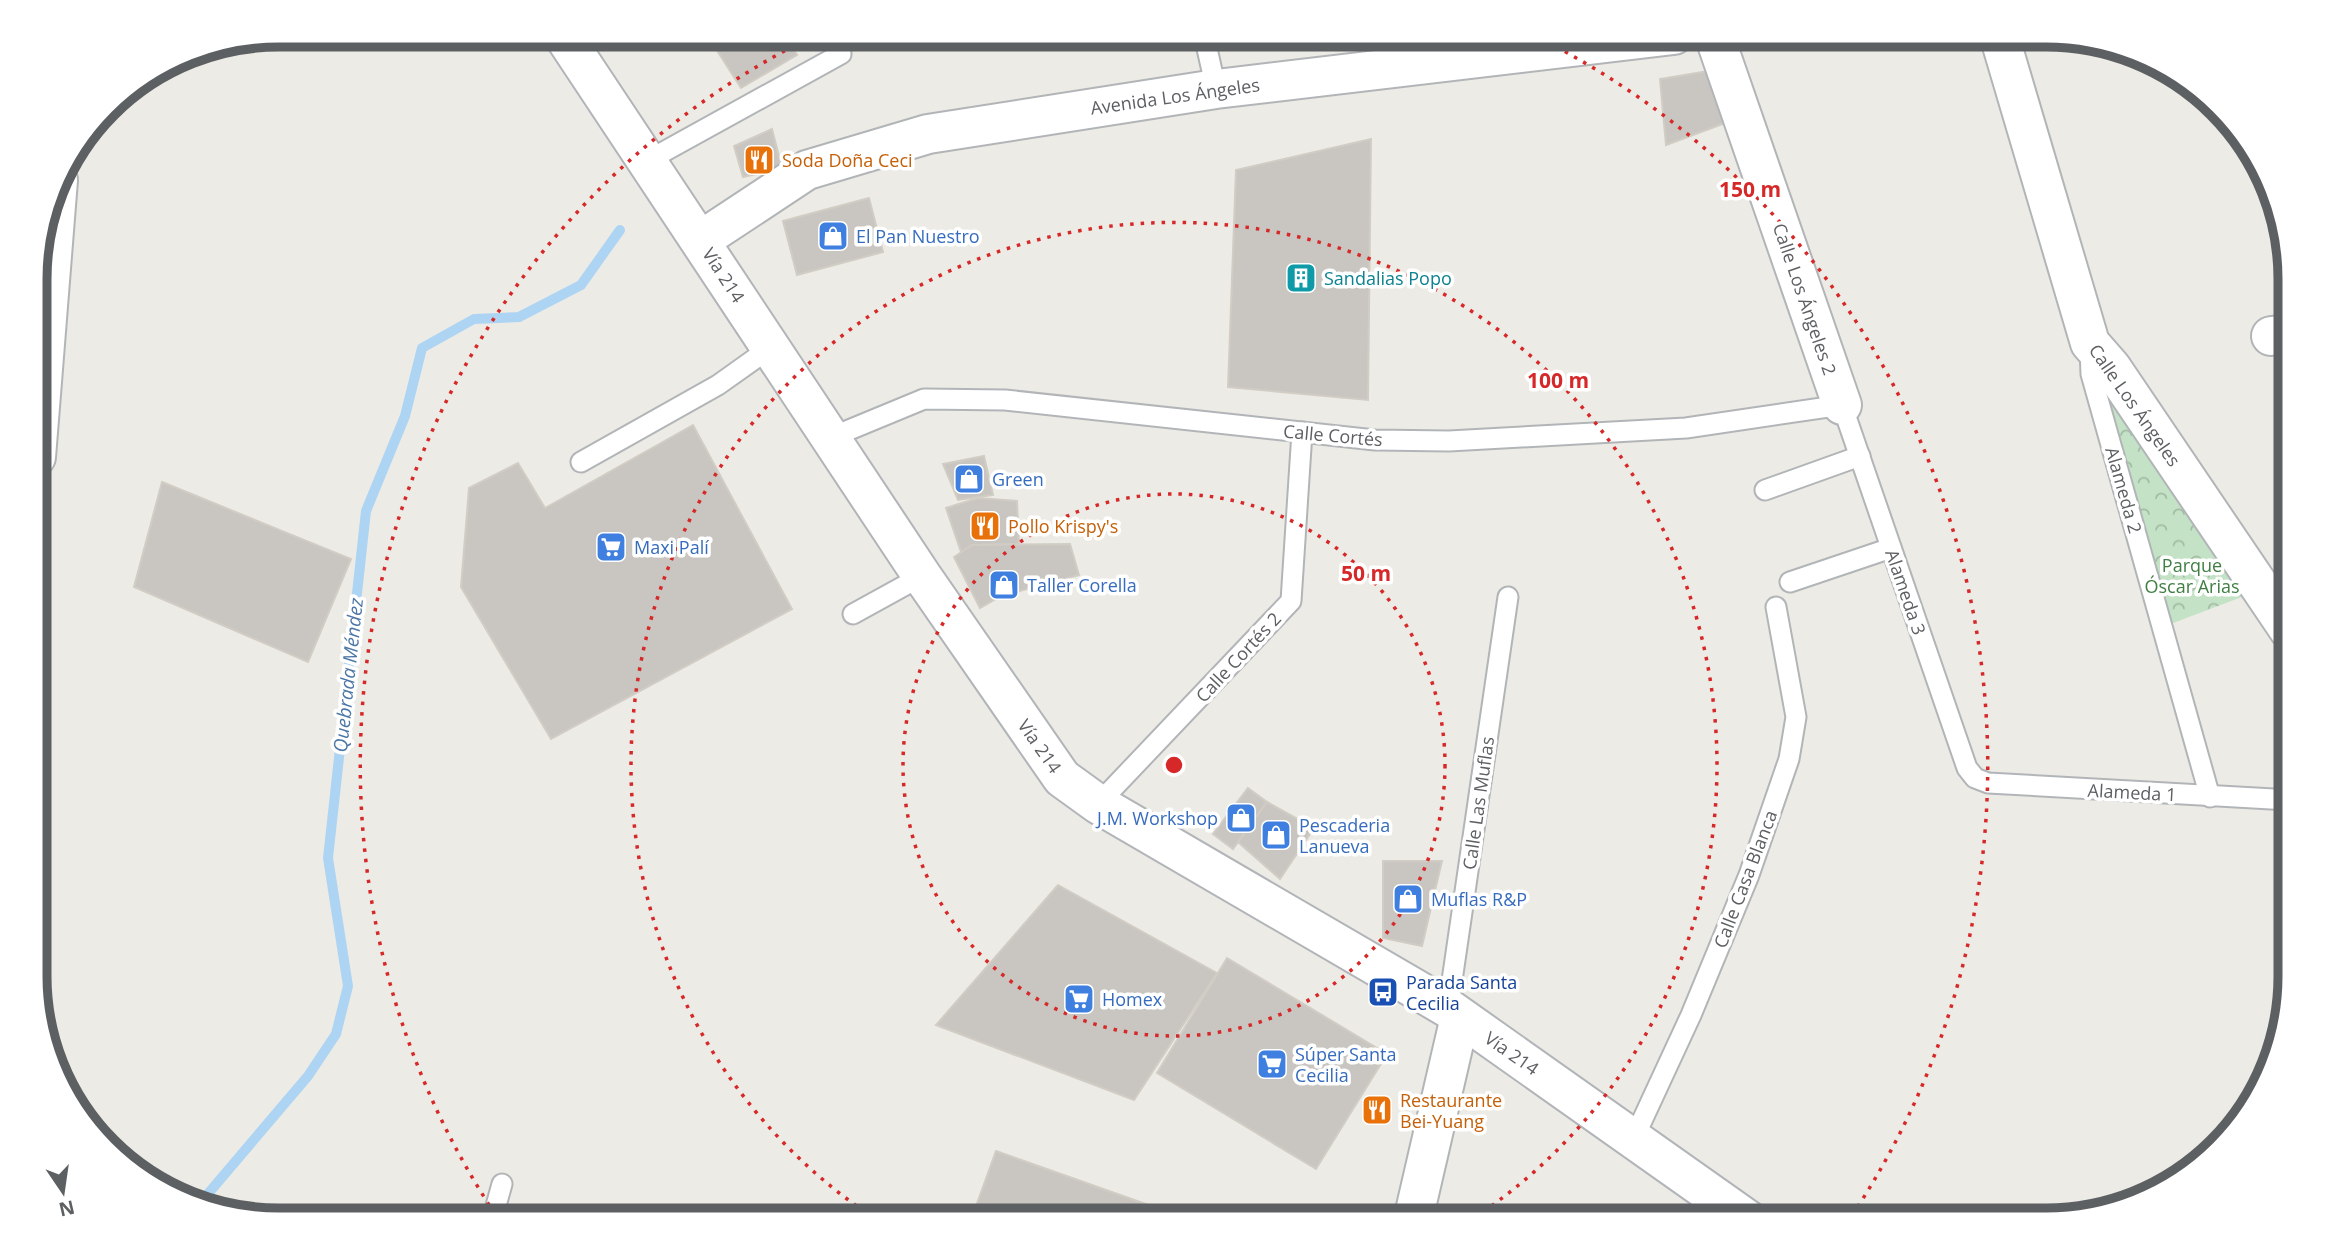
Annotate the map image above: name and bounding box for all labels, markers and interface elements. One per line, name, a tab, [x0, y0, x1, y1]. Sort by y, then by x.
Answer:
street label: Avenida Los Ángeles	[1089, 72, 1261, 120]
restaurant icon: Soda Doña Ceci	[742, 143, 776, 177]
place label: Soda Doña Ceci	[782, 148, 913, 172]
text: 150 m	[1719, 175, 1781, 203]
shop icon: El Pan Nuestro	[816, 219, 850, 253]
street label: Calle Los Ángeles 2	[1768, 220, 1842, 378]
place label: El Pan Nuestro	[856, 224, 980, 248]
street label: Vía 214	[697, 243, 751, 307]
building icon: Sandalias Popo	[1284, 261, 1318, 295]
place label: Sandalias Popo	[1324, 266, 1452, 290]
street label: Calle Los Ángeles	[2084, 339, 2186, 471]
text: 100 m	[1527, 366, 1589, 394]
street label: Calle Cortés	[1282, 419, 1384, 451]
street label: Alameda 2	[2100, 444, 2148, 536]
shop icon: Green	[952, 462, 986, 496]
place label: Green	[992, 467, 1044, 491]
restaurant icon: Pollo Krispy's	[968, 509, 1002, 543]
place label: Pollo Krispy's	[1008, 514, 1118, 538]
supermarket icon: Maxi Palí	[594, 530, 628, 564]
place label: Maxi Palí	[634, 535, 709, 559]
street label: Alameda 3	[1880, 546, 1932, 638]
park label: Parque Óscar Arias	[2144, 553, 2240, 598]
text: 50 m	[1341, 559, 1391, 587]
shop icon: Taller Corella	[987, 568, 1021, 602]
place label: Taller Corella	[1027, 573, 1137, 597]
water label: Quebrada Méndez	[327, 596, 369, 754]
street label: Calle Cortés 2	[1190, 607, 1286, 707]
street label: Vía 214	[1013, 714, 1067, 778]
street label: Calle Las Muflas	[1457, 735, 1499, 871]
centre of rings	[1162, 753, 1186, 777]
street label: Alameda 1	[2087, 778, 2177, 806]
shop icon: J.M. Workshop	[1224, 801, 1258, 835]
place label: J.M. Workshop	[1095, 806, 1218, 830]
street label: Calle Casa Blanca	[1708, 807, 1782, 951]
place label: Pescaderia Lanueva	[1299, 813, 1390, 858]
shop icon: Pescaderia Lanueva	[1259, 818, 1293, 852]
shop icon: Muflas R&P	[1391, 882, 1425, 916]
place label: Muflas R&P	[1431, 887, 1527, 911]
place label: Parada Santa Cecilia	[1406, 970, 1517, 1015]
bus stop icon: Parada Santa Cecilia	[1366, 975, 1400, 1009]
supermarket icon: Homex	[1062, 982, 1096, 1016]
place label: Homex	[1102, 987, 1163, 1011]
street label: Vía 214	[1480, 1026, 1544, 1080]
place label: Súper Santa Cecilia	[1295, 1042, 1396, 1087]
supermarket icon: Súper Santa Cecilia	[1255, 1047, 1289, 1081]
place label: Restaurante Bei-Yuang	[1400, 1088, 1502, 1133]
restaurant icon: Restaurante Bei-Yuang	[1360, 1093, 1394, 1127]
north arrow	[28, 1157, 98, 1227]
text: N	[56, 1194, 77, 1223]

